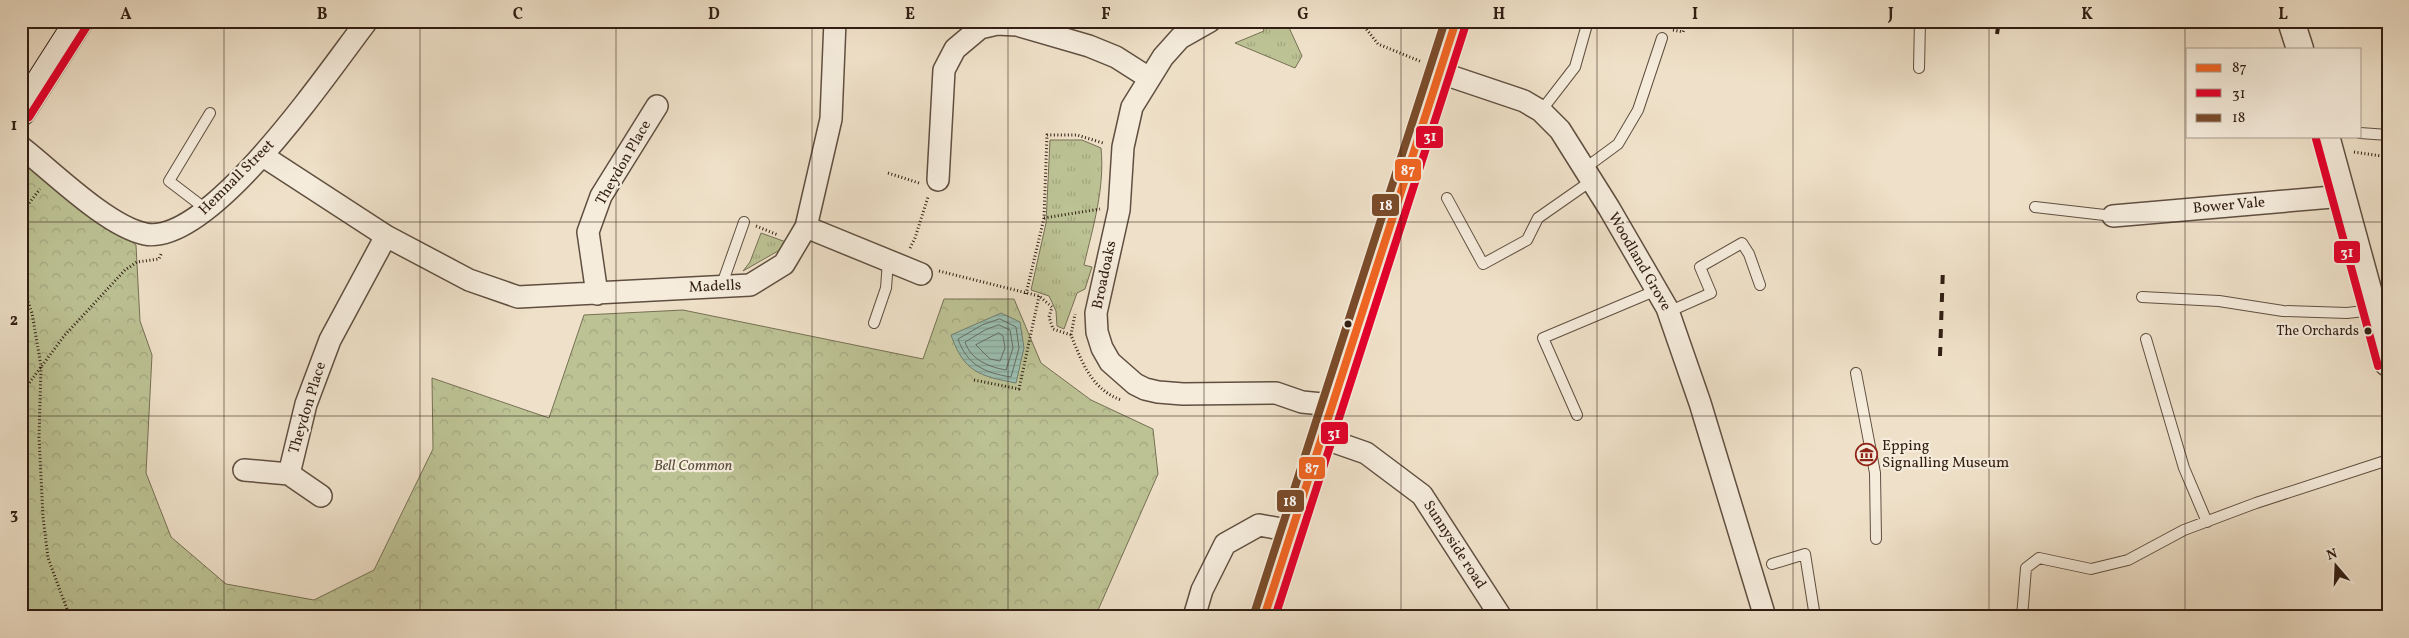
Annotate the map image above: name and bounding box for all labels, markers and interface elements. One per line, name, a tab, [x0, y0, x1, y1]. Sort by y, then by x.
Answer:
text: A	[120, 4, 132, 26]
text: B	[317, 4, 328, 26]
text: C	[513, 4, 523, 26]
text: D	[708, 4, 720, 26]
text: E	[905, 4, 915, 26]
text: F	[1101, 4, 1111, 26]
text: G	[1297, 4, 1309, 26]
text: H	[1493, 4, 1505, 26]
text: I	[1692, 4, 1698, 26]
text: J	[1887, 4, 1894, 26]
text: K	[2081, 4, 2093, 26]
text: L	[2278, 4, 2288, 26]
legend	[2186, 48, 2362, 138]
text: 87	[2232, 58, 2247, 79]
text: 31	[2232, 84, 2246, 105]
text: 18	[2232, 108, 2245, 129]
text: 1	[11, 115, 17, 137]
street label: Theydon Place	[591, 117, 657, 209]
line badge: 31	[1415, 125, 1444, 149]
text: 31	[1424, 128, 1436, 147]
street label: Hemnall Street	[194, 135, 280, 221]
line badge: 87	[1394, 158, 1422, 182]
text: 87	[1401, 162, 1415, 181]
street label: Bower Vale	[2192, 192, 2266, 220]
line badge: 18	[1371, 193, 1400, 217]
text: 18	[1379, 197, 1393, 216]
street label: Woodland Grove	[1602, 209, 1676, 315]
street label: Broadoaks	[1087, 239, 1123, 311]
line badge: 31	[2333, 240, 2361, 264]
text: 31	[2341, 244, 2353, 263]
street label: Madells	[688, 275, 742, 299]
text: 2	[10, 310, 18, 332]
unlabelled marker	[1343, 319, 1353, 329]
place label: The Orchards	[2276, 322, 2359, 341]
marker: The Orchards	[2363, 326, 2373, 336]
street label: Theydon Place	[284, 359, 332, 457]
line badge: 31	[1320, 421, 1349, 445]
text: 31	[1328, 425, 1340, 444]
place label: Epping Signalling Museum	[1882, 436, 2009, 474]
museum icon: Epping Signalling Museum	[1854, 443, 1878, 467]
park label: Bell Common	[654, 456, 733, 477]
line badge: 87	[1298, 456, 1326, 480]
text: 87	[1305, 460, 1319, 479]
line badge: 18	[1276, 489, 1305, 513]
text: 18	[1283, 493, 1297, 512]
street label: Sunnyside road	[1417, 497, 1491, 593]
text: 3	[10, 504, 18, 526]
north arrow	[2312, 540, 2362, 590]
text: N	[2324, 544, 2340, 566]

